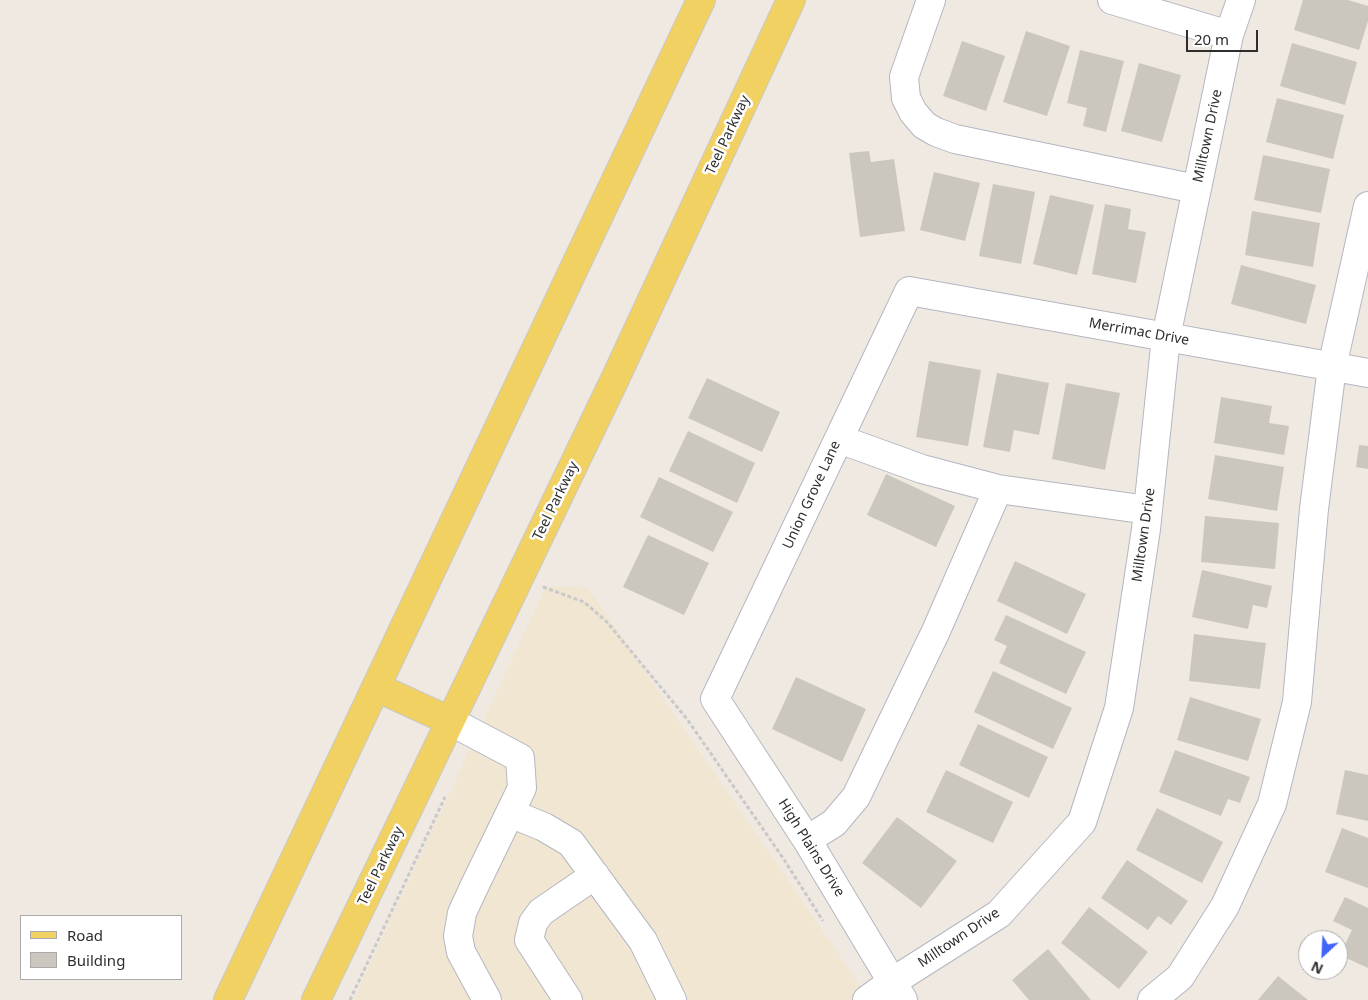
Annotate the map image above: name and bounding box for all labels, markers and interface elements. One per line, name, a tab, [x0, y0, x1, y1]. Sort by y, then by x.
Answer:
scale bar	[1188, 20, 1260, 52]
text: 20 m	[1194, 29, 1229, 49]
street label: Milltown Drive	[1190, 88, 1226, 184]
street label: Teel Parkway	[702, 93, 754, 177]
street label: Merrimac Drive	[1087, 315, 1191, 349]
street label: Union Grove Lane	[780, 438, 844, 552]
street label: Teel Parkway	[530, 459, 582, 543]
street label: Milltown Drive	[1129, 487, 1159, 583]
street label: High Plains Drive	[774, 796, 848, 900]
street label: Teel Parkway	[355, 824, 407, 908]
street label: Milltown Drive	[915, 905, 1003, 971]
legend	[20, 915, 182, 980]
text: Road	[67, 925, 103, 945]
north arrow	[1298, 930, 1348, 980]
text: Building	[67, 950, 125, 970]
text: N	[1308, 957, 1326, 979]

